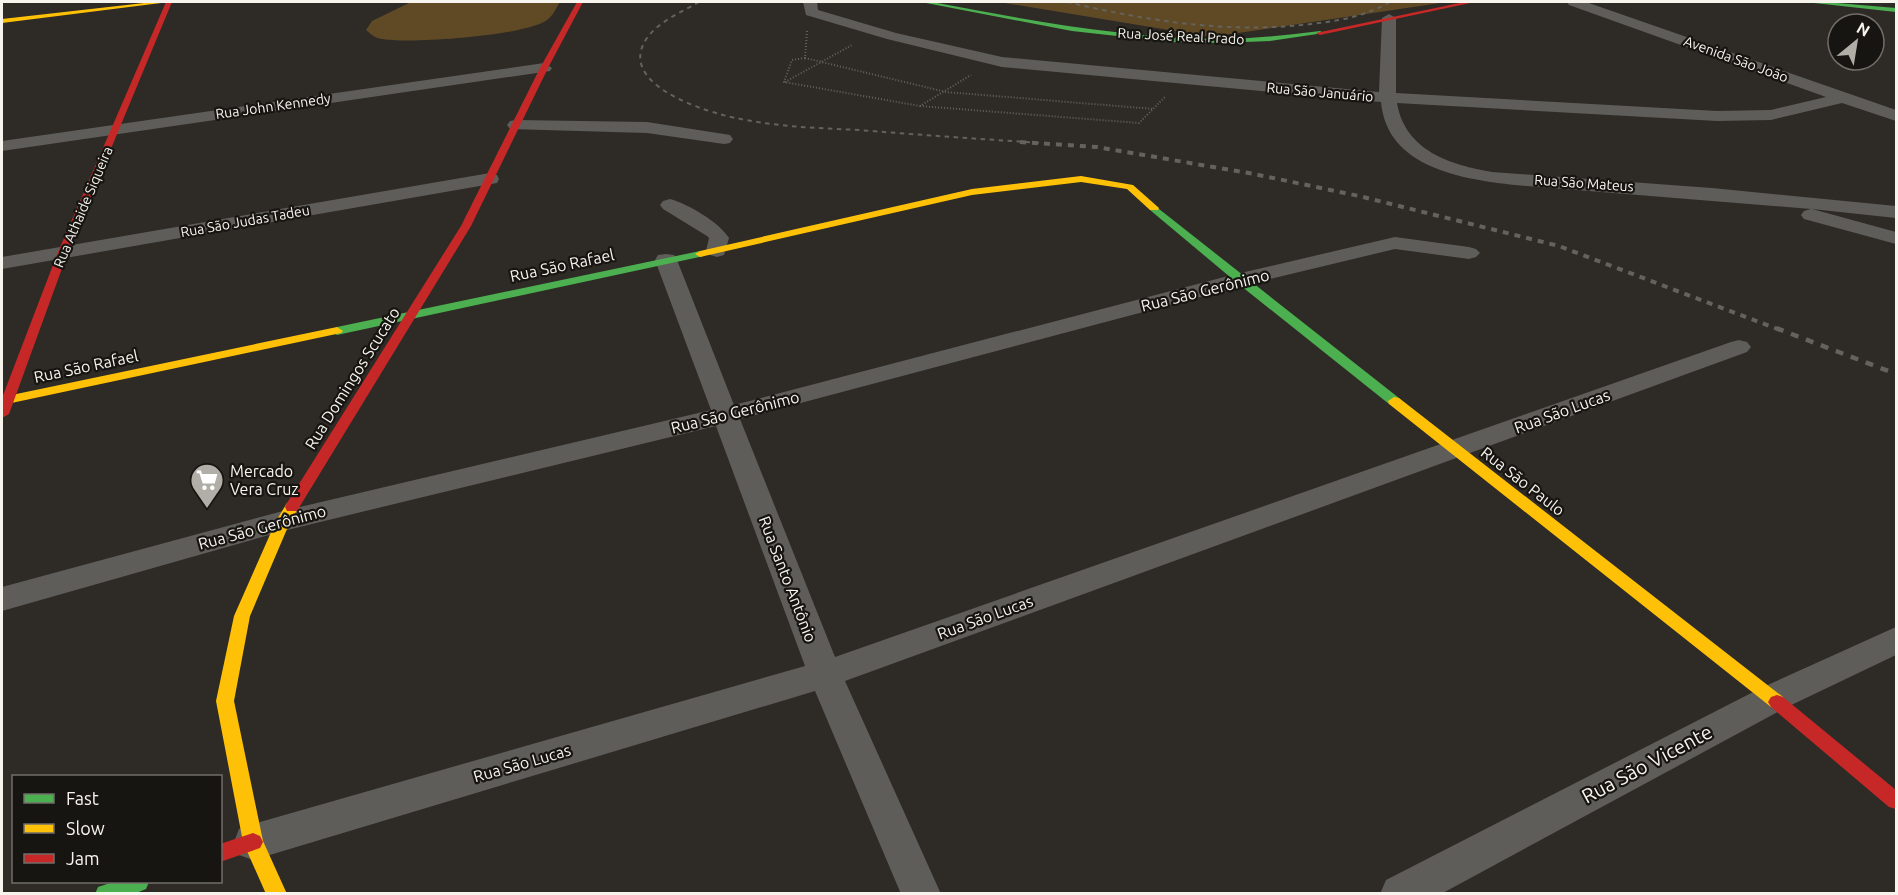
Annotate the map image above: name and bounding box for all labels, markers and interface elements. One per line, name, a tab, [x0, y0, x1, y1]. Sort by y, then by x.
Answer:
north arrow	[1826, 12, 1886, 72]
text: N	[1854, 18, 1873, 40]
street label: Rua José Real Prado	[1117, 25, 1245, 47]
street label: Avenida São João	[1682, 33, 1790, 85]
street label: Rua São Januário	[1266, 79, 1374, 105]
street label: Rua John Kennedy	[214, 90, 332, 122]
street label: Rua Athaide Siqueira	[50, 144, 116, 270]
street label: Rua São Mateus	[1534, 172, 1634, 194]
street label: Rua São Judas Tadeu	[179, 202, 311, 240]
street label: Rua São Rafael	[508, 245, 616, 285]
street label: Rua São Gerônimo	[1139, 265, 1271, 315]
street label: Rua Domingos Scucato	[301, 304, 403, 452]
street label: Rua São Rafael	[32, 346, 140, 386]
street label: Rua São Lucas	[1512, 385, 1612, 437]
street label: Rua São Gerônimo	[669, 387, 801, 437]
street label: Rua São Paulo	[1478, 443, 1568, 519]
supermarket icon: Mercado Vera Cruz	[189, 462, 225, 509]
place label: Mercado Vera Cruz	[230, 462, 299, 498]
street label: Rua São Gerônimo	[196, 501, 328, 553]
street label: Rua Santo Antônio	[756, 513, 820, 645]
street label: Rua São Lucas	[935, 591, 1035, 643]
street label: Rua São Vicente	[1578, 719, 1716, 808]
street label: Rua São Lucas	[471, 740, 573, 785]
legend	[12, 775, 222, 883]
text: Fast	[66, 788, 99, 808]
text: Slow	[66, 818, 105, 838]
text: Jam	[66, 848, 100, 868]

